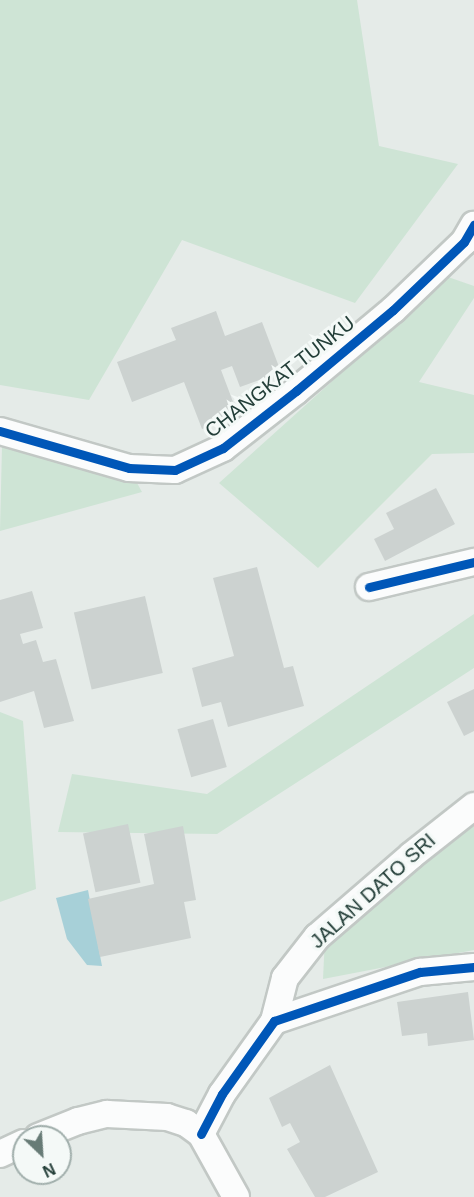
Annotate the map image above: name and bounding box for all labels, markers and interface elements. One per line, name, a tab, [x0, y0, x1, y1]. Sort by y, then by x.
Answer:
street label: CHANGKAT TUNKU	[200, 311, 360, 443]
street label: JALAN DATO SRI	[305, 828, 441, 954]
north arrow	[12, 1125, 72, 1185]
text: N	[40, 1160, 58, 1180]

